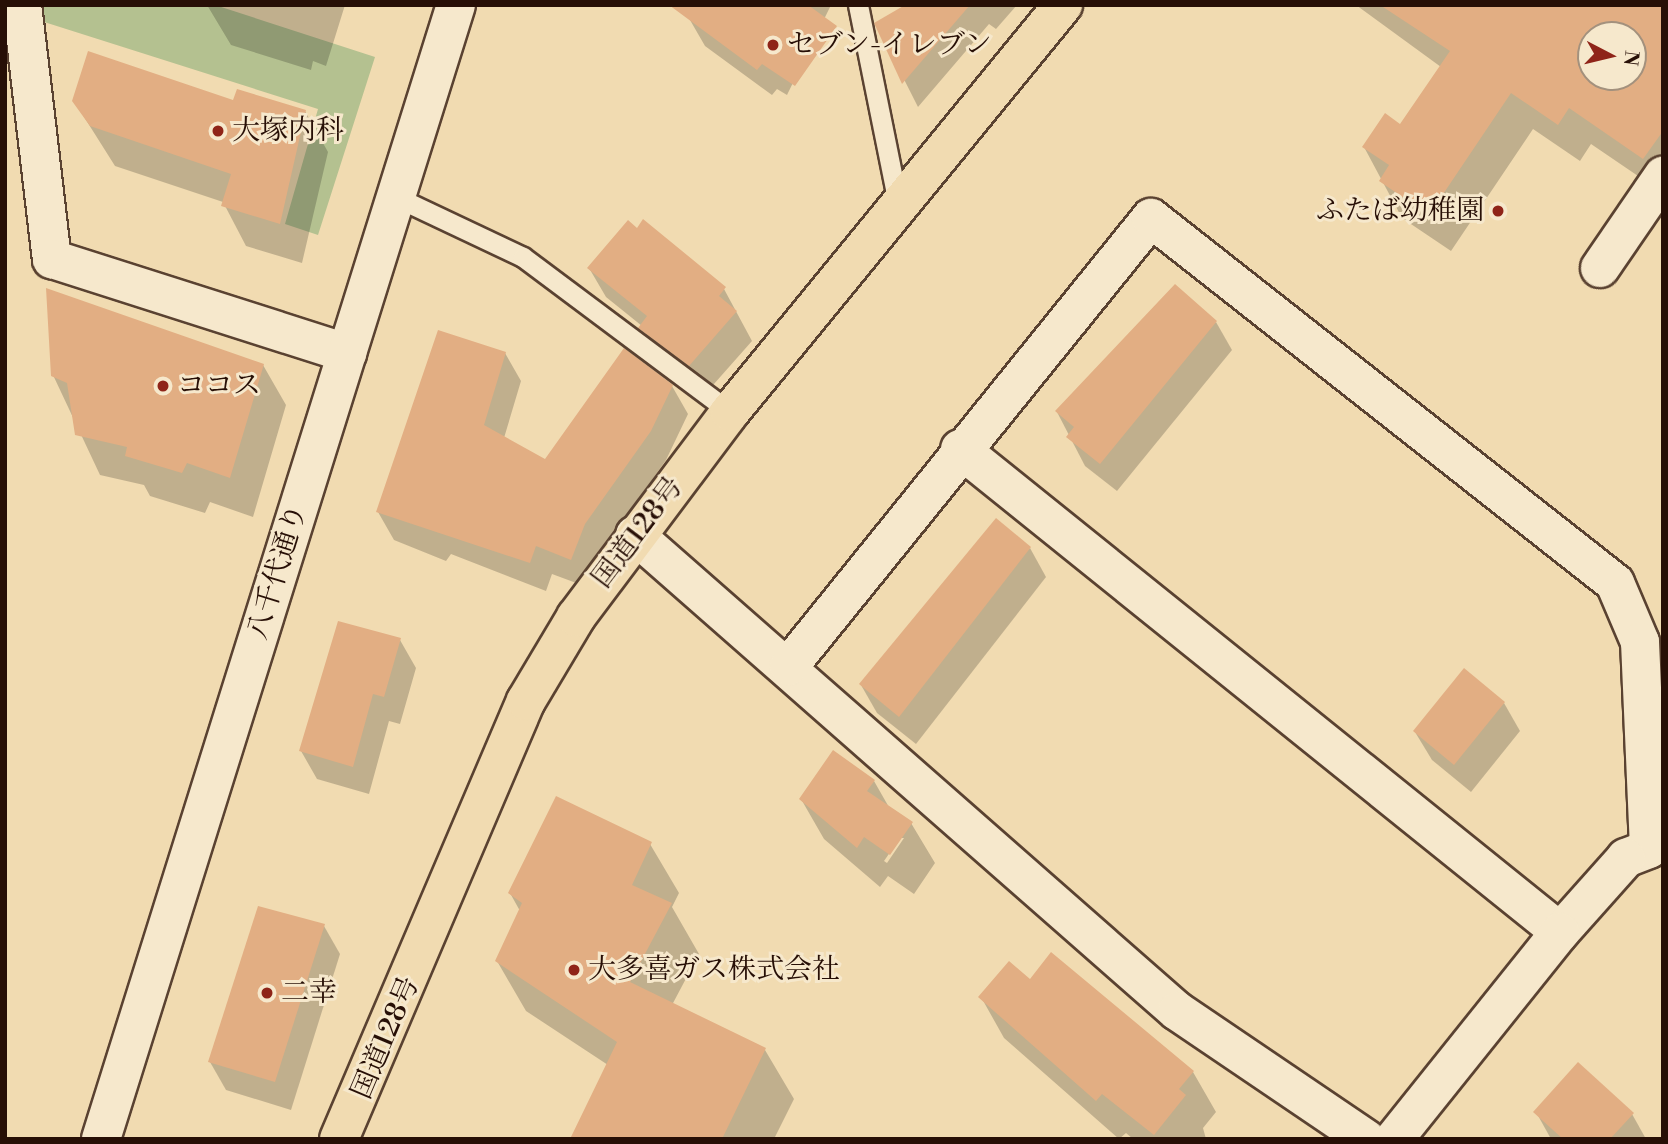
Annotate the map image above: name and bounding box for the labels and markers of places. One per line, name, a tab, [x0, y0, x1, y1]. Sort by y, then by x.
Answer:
place label: セブン-イレブン	[787, 28, 994, 62]
marker: セブン-イレブン	[765, 37, 781, 53]
place label: 大塚内科	[232, 114, 344, 148]
marker: 大塚内科	[210, 123, 226, 139]
place label: ふたば幼稚園	[1316, 194, 1484, 228]
marker: ふたば幼稚園	[1490, 203, 1506, 219]
place label: ココス	[177, 369, 261, 403]
marker: ココス	[155, 378, 171, 394]
place label: 大多喜ガス株式会社	[588, 953, 840, 987]
marker: 大多喜ガス株式会社	[566, 962, 582, 978]
place label: 二幸	[281, 976, 337, 1010]
marker: 二幸	[259, 985, 275, 1001]

